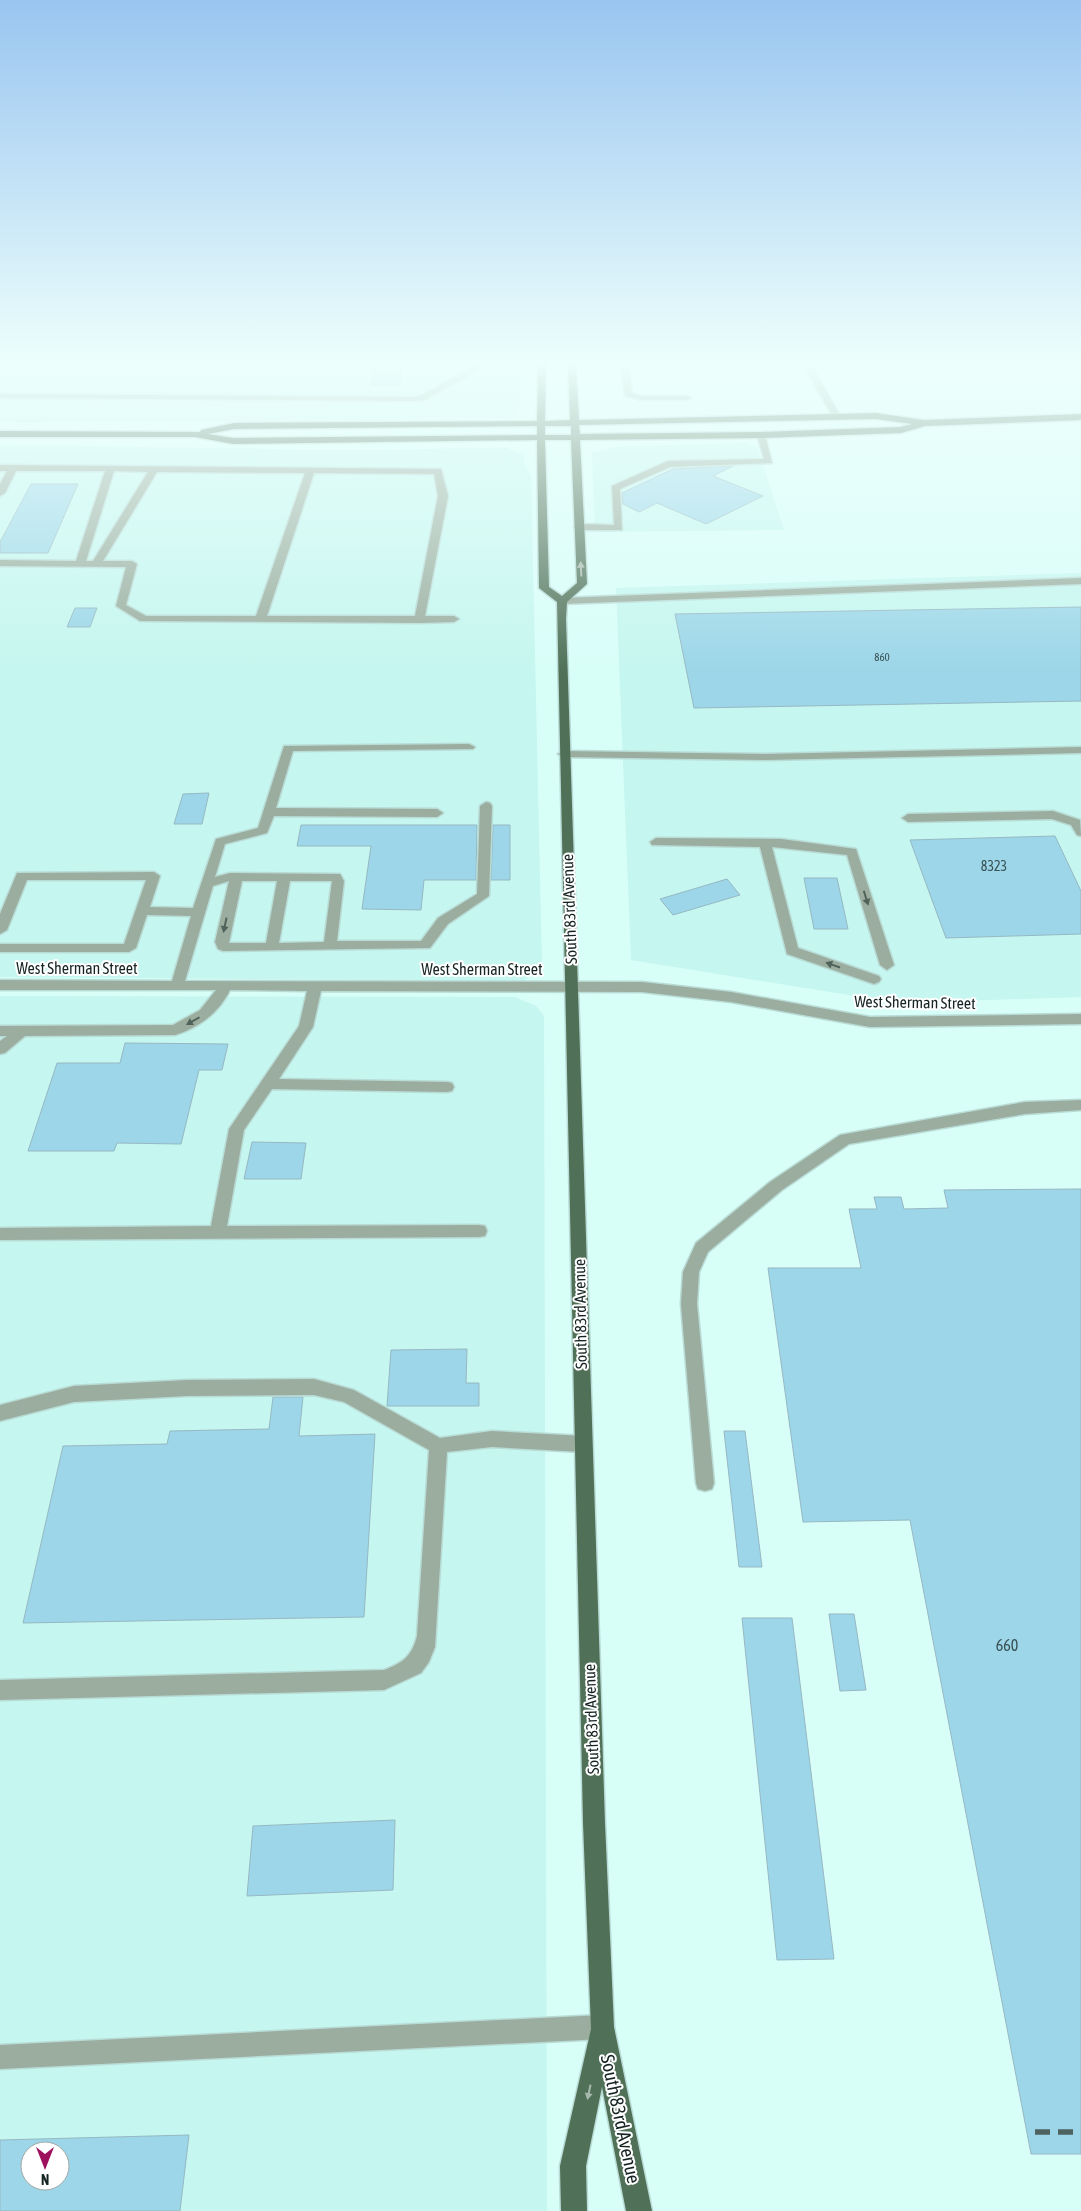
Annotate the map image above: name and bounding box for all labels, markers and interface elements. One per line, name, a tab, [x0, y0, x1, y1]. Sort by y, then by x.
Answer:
one-way arrow	[577, 560, 585, 576]
house number: 860	[874, 651, 890, 663]
street label: South 83rd Avenue	[558, 854, 580, 964]
house number: 8323	[981, 858, 1007, 874]
one-way arrow	[863, 891, 871, 906]
one-way arrow	[221, 917, 229, 933]
street label: West Sherman Street	[16, 959, 138, 977]
street label: West Sherman Street	[421, 960, 543, 978]
one-way arrow	[825, 961, 840, 969]
street label: West Sherman Street	[854, 992, 976, 1012]
one-way arrow	[187, 1016, 200, 1025]
street label: South 83rd Avenue	[570, 1259, 590, 1369]
house number: 660	[996, 1636, 1018, 1654]
street label: South 83rd Avenue	[580, 1664, 602, 1774]
street label: South 83rd Avenue	[597, 2053, 645, 2185]
one-way arrow	[584, 2084, 592, 2100]
north arrow	[20, 2141, 70, 2191]
text: N	[41, 2171, 49, 2187]

